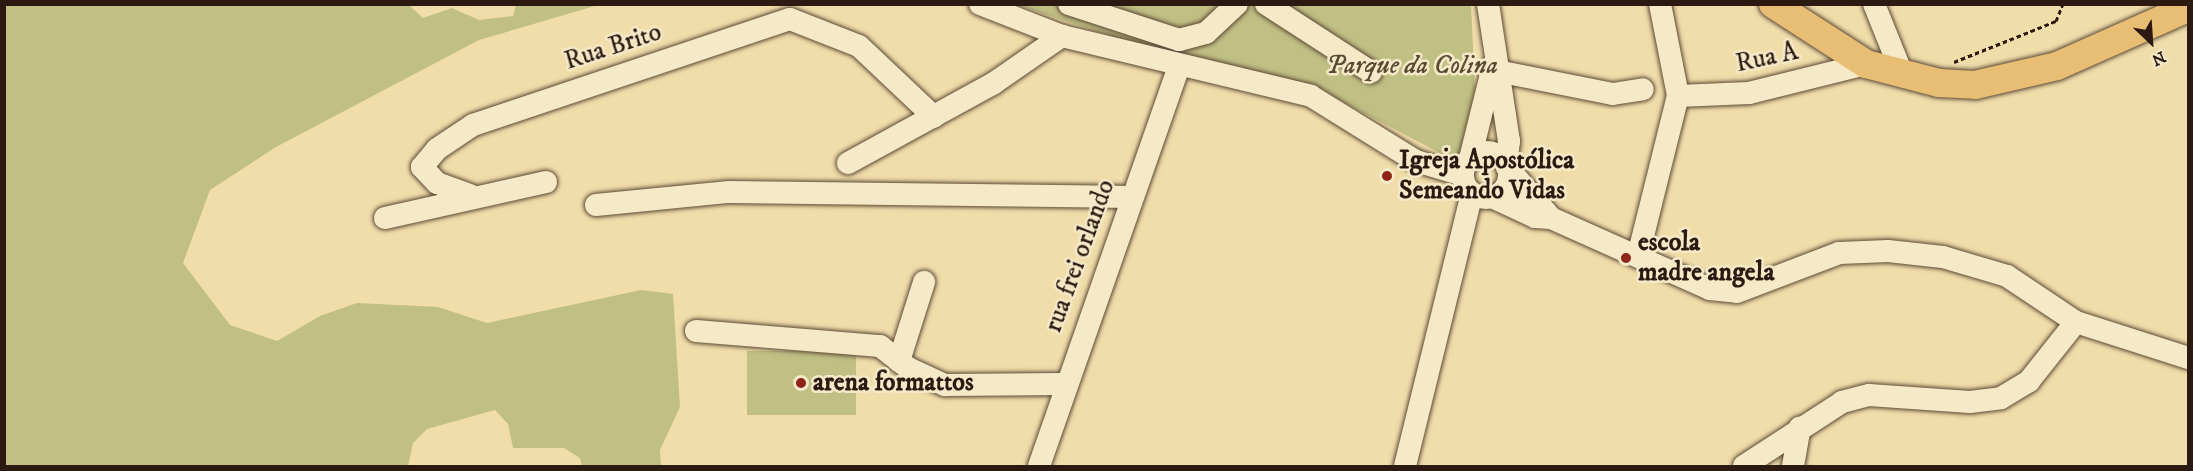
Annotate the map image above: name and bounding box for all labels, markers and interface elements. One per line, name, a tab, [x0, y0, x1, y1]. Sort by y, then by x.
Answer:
north arrow	[2121, 12, 2181, 72]
street label: Rua Brito	[561, 17, 665, 77]
street label: Rua A	[1733, 36, 1801, 80]
text: N	[2148, 46, 2169, 70]
park label: Parque da Colina	[1326, 50, 1498, 82]
place label: Igreja Apostólica Semeando Vidas	[1399, 145, 1574, 206]
marker: Igreja Apostólica Semeando Vidas	[1380, 169, 1394, 183]
street label: rua frei orlando	[1038, 176, 1122, 336]
place label: escola madre angela	[1638, 227, 1774, 288]
marker: escola madre angela	[1619, 251, 1633, 265]
place label: arena formattos	[813, 367, 974, 399]
marker: arena formattos	[794, 376, 808, 390]

